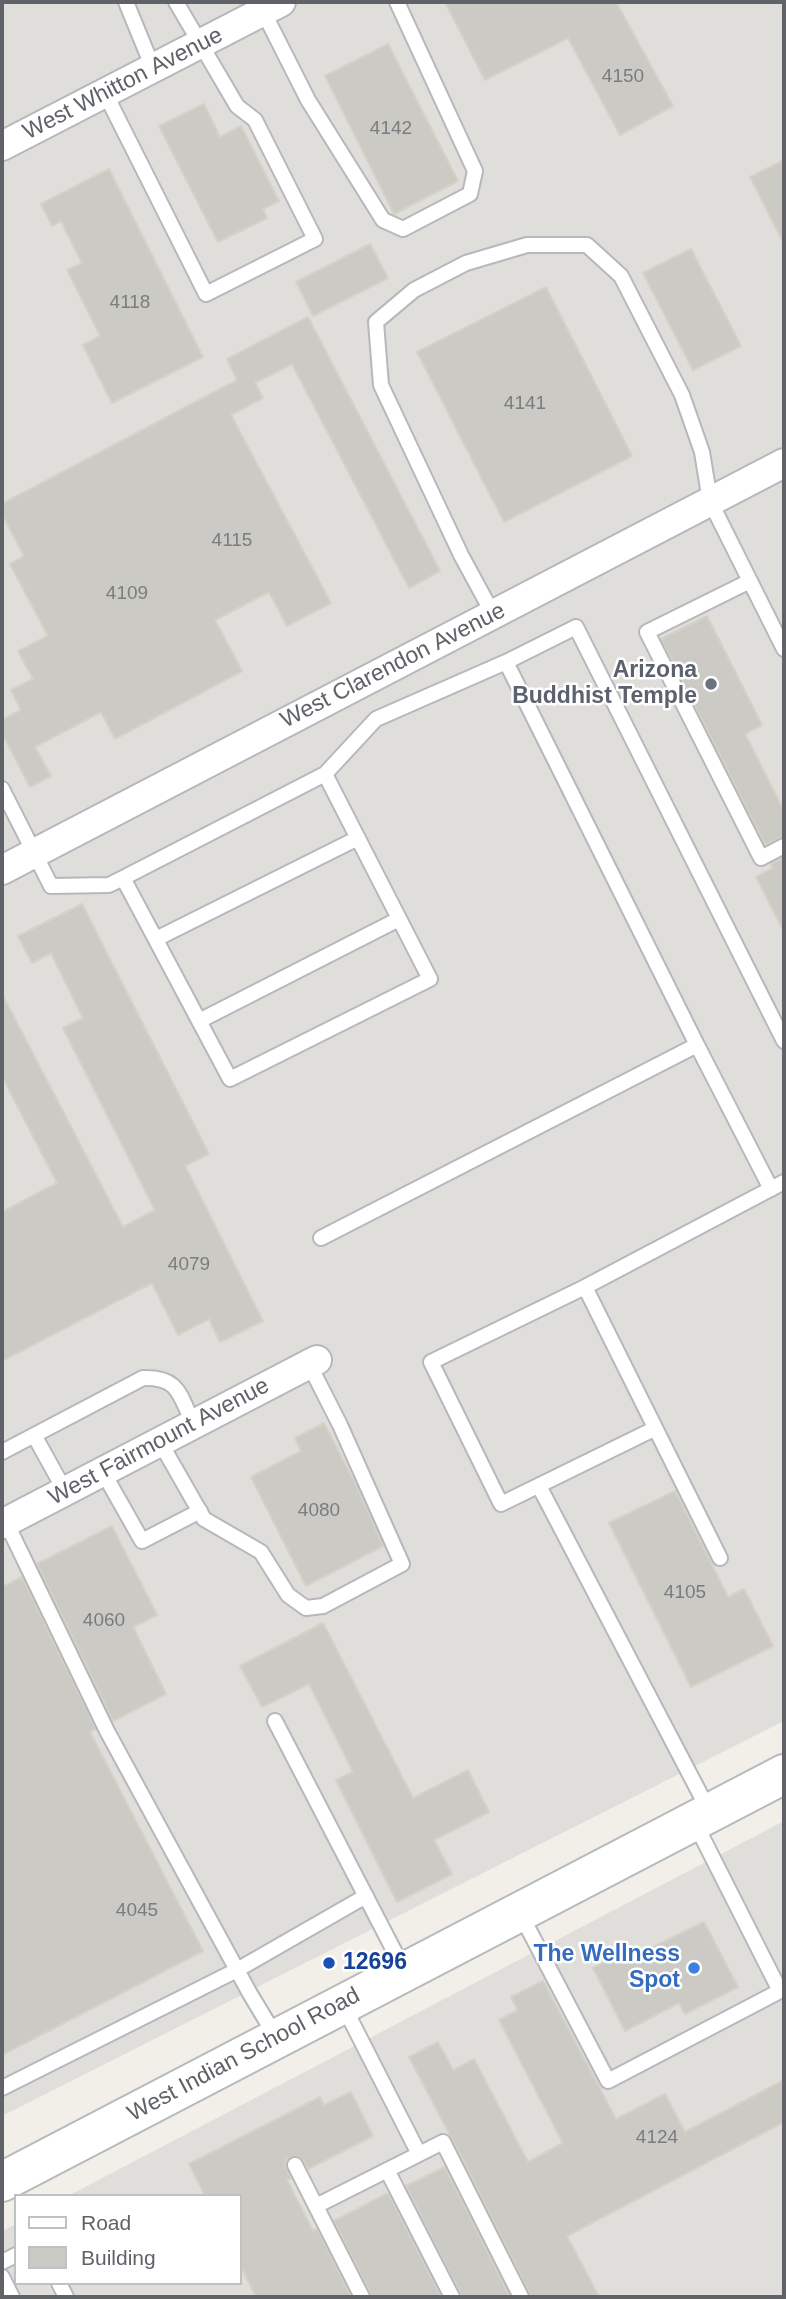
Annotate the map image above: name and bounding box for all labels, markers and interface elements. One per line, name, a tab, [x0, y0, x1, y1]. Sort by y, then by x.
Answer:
street label: West Whitton Avenue	[19, 22, 227, 146]
house number: 4150	[602, 66, 644, 88]
house number: 4142	[370, 118, 412, 140]
house number: 4118	[110, 292, 150, 314]
house number: 4141	[504, 393, 546, 415]
house number: 4115	[212, 530, 252, 552]
house number: 4109	[106, 583, 148, 605]
street label: West Clarendon Avenue	[276, 597, 510, 735]
place label: Arizona Buddhist Temple	[512, 657, 697, 711]
marker: Arizona Buddhist Temple	[703, 676, 719, 692]
house number: 4079	[168, 1254, 210, 1276]
street label: West Fairmount Avenue	[44, 1372, 274, 1512]
house number: 4080	[298, 1500, 340, 1522]
house number: 4105	[664, 1582, 706, 1604]
house number: 4060	[83, 1610, 125, 1632]
house number: 4045	[116, 1900, 158, 1922]
place label: The Wellness Spot	[533, 1941, 680, 1995]
place label: 12696	[343, 1949, 407, 1977]
marker: 12696	[321, 1955, 337, 1971]
marker: The Wellness Spot	[686, 1960, 702, 1976]
street label: West Indian School Road	[123, 1982, 365, 2128]
house number: 4124	[636, 2127, 678, 2149]
legend	[14, 2194, 242, 2285]
text: Road	[81, 2211, 131, 2234]
text: Building	[81, 2246, 156, 2269]

